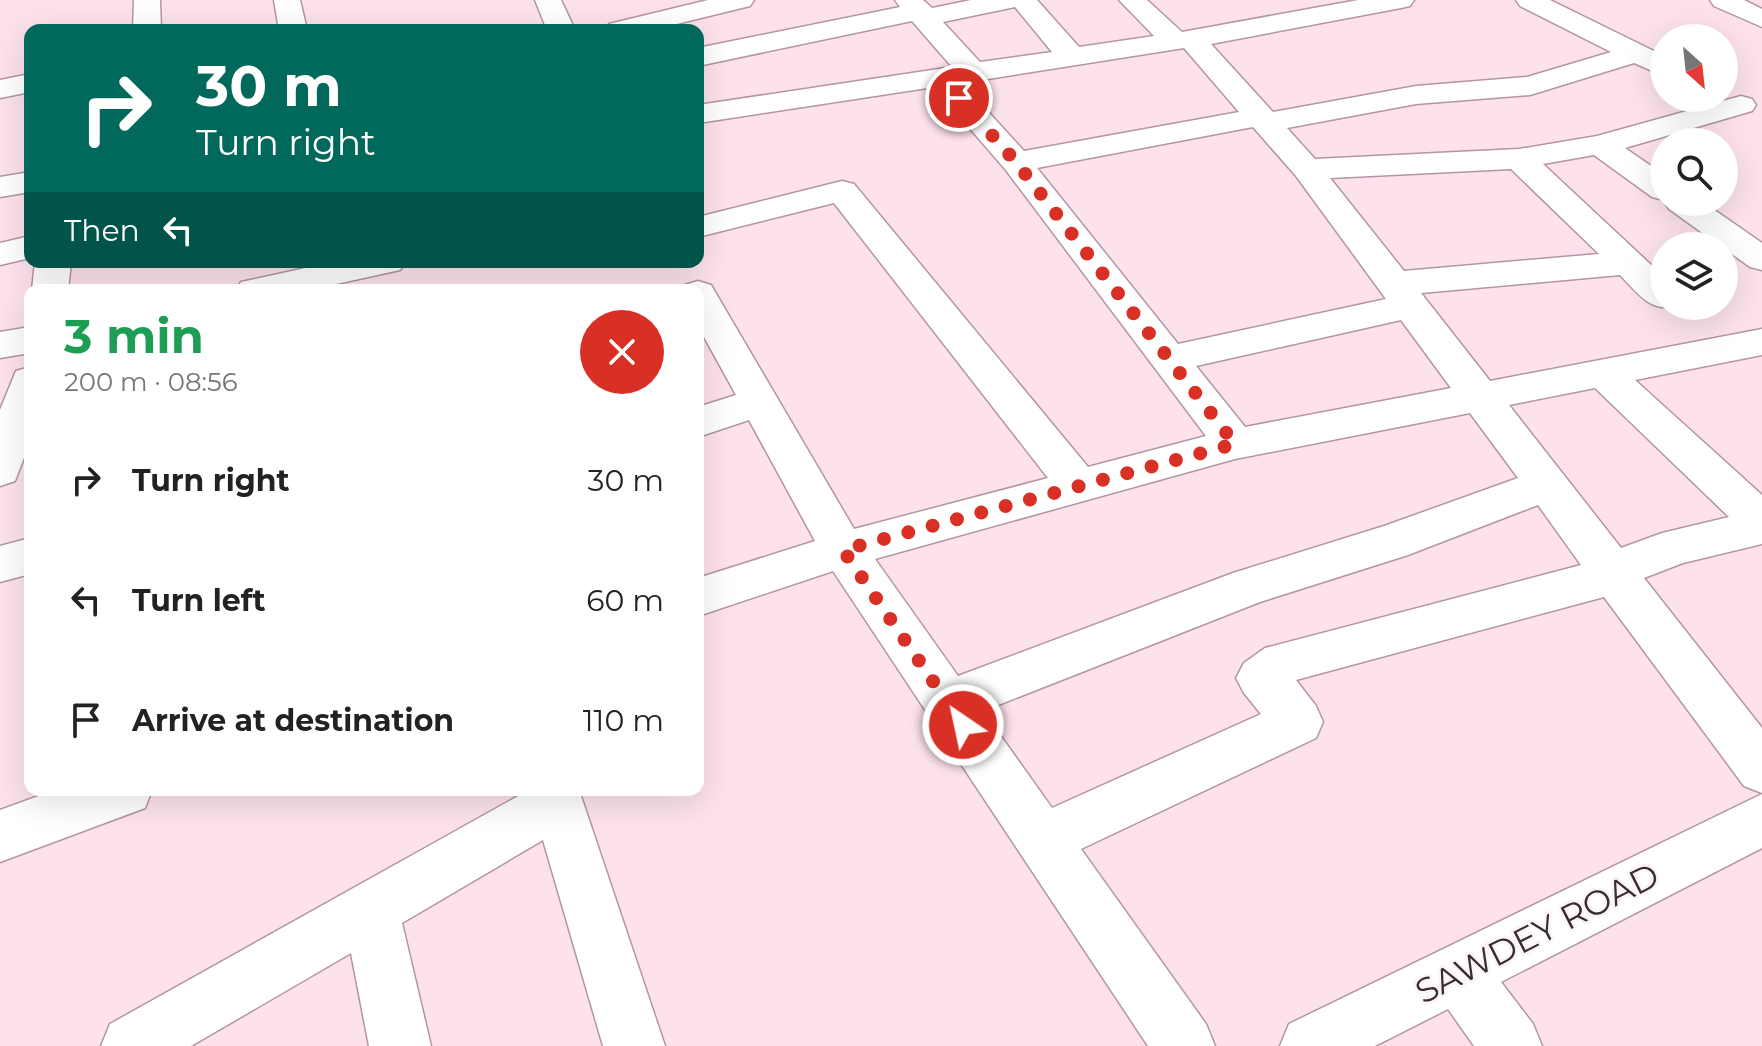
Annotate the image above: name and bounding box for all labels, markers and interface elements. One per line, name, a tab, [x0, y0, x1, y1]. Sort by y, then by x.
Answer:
north arrow	[1650, 24, 1738, 112]
map controls	[1650, 24, 1738, 320]
text: 30 m	[196, 52, 342, 120]
icon: right	[64, 56, 168, 160]
pin	[925, 64, 993, 132]
icon: arrive	[937, 76, 981, 120]
text: Turn right	[196, 120, 376, 164]
button: search	[1650, 128, 1738, 216]
icon: left	[156, 208, 200, 252]
text: Then	[64, 212, 140, 249]
button: layers	[1650, 232, 1738, 320]
text: 3 min	[64, 307, 204, 365]
button: close	[580, 310, 664, 394]
text: 200 m · 08:56	[64, 366, 238, 398]
icon: right	[64, 458, 108, 502]
text: Turn right	[132, 462, 289, 499]
text: 30 m	[588, 462, 664, 499]
icon: left	[64, 578, 108, 622]
text: Turn left	[132, 582, 265, 619]
text: 60 m	[586, 582, 664, 619]
position arrow	[921, 683, 1005, 767]
icon: arrive	[64, 698, 108, 742]
text: Arrive at destination	[132, 702, 454, 739]
text: 110 m	[583, 702, 664, 739]
street label: SAWDEY ROAD	[1408, 854, 1666, 1012]

